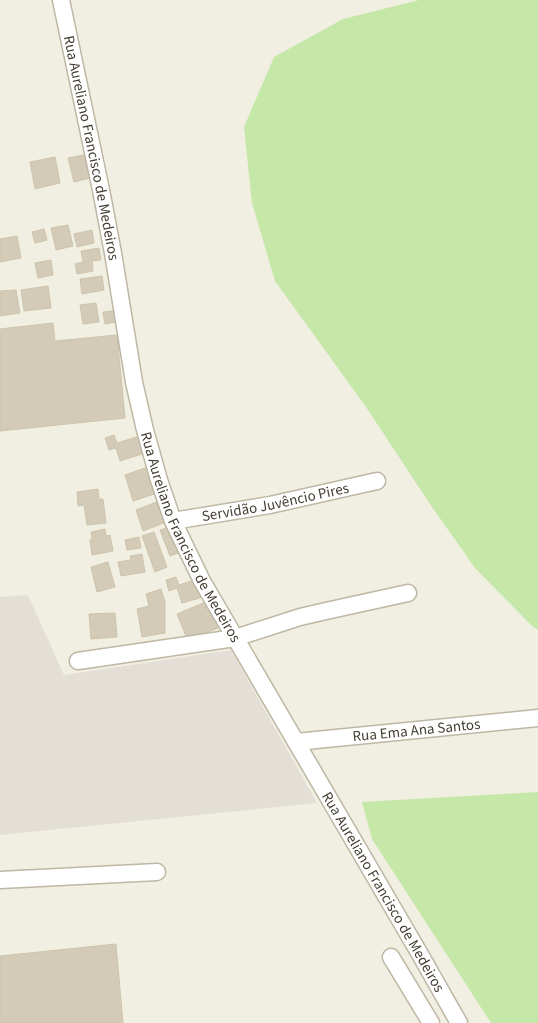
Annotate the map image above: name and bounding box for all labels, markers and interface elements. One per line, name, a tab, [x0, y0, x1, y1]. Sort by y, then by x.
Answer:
street label: Rua Aureliano Francisco de Medeiros	[58, 34, 124, 262]
street label: Rua Aureliano Francisco de Medeiros	[135, 430, 246, 646]
street label: Servidão Juvêncio Pires	[200, 478, 351, 527]
street label: Rua Ema Ana Santos	[352, 714, 481, 747]
street label: Rua Aureliano Francisco de Medeiros	[316, 788, 449, 996]

